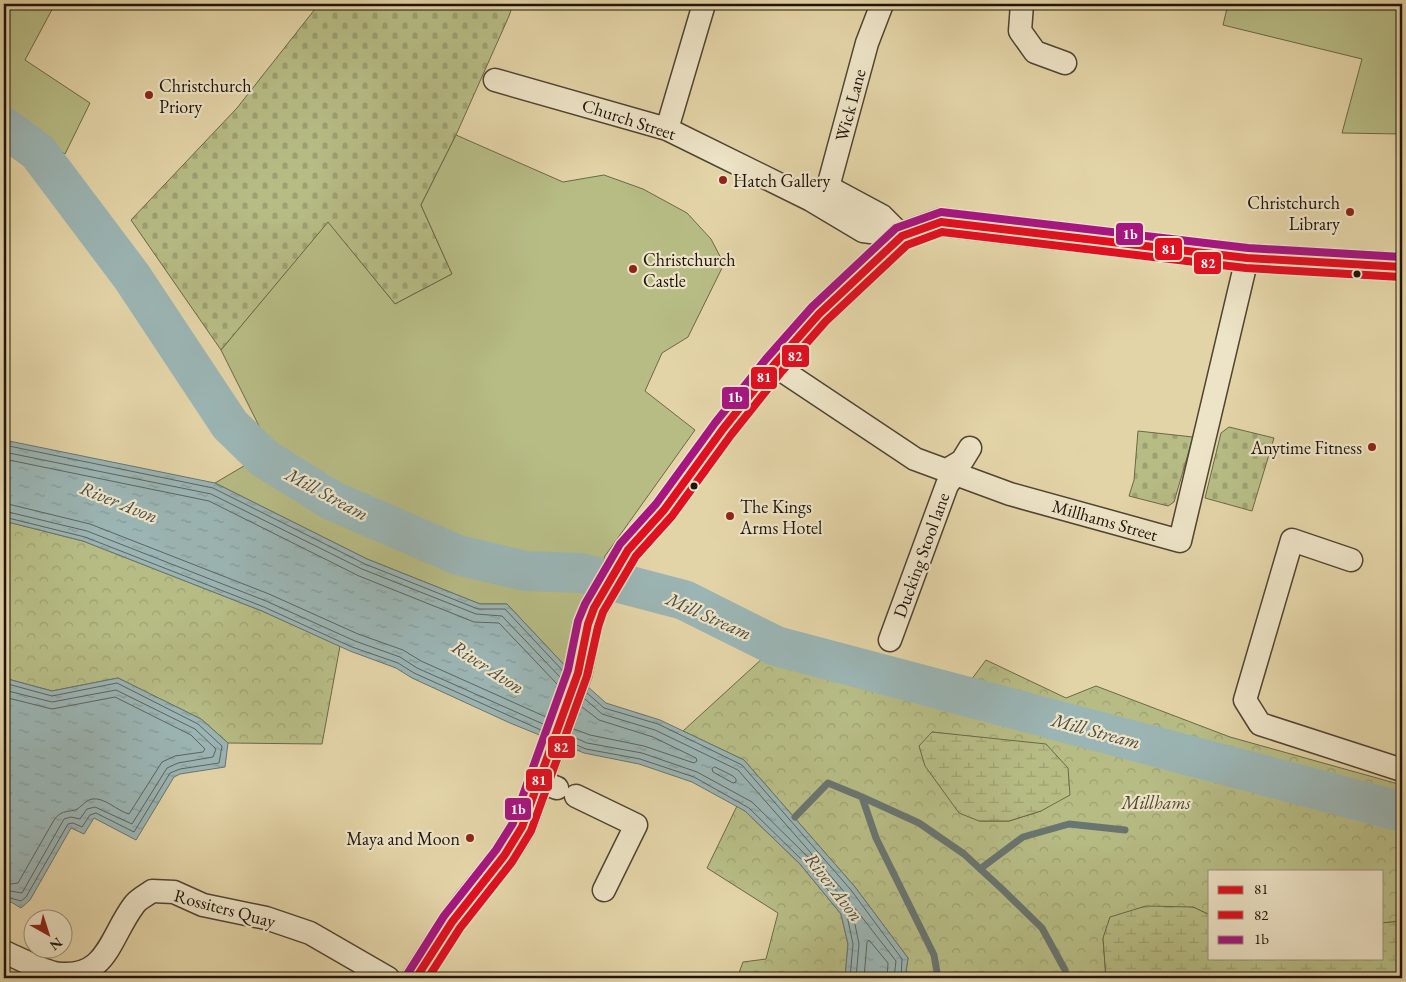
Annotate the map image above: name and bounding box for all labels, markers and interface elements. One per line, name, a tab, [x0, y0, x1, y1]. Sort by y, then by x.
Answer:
street label: Wick Lane	[829, 66, 871, 144]
place label: Christchurch Priory	[159, 74, 252, 118]
marker: Christchurch Priory	[143, 89, 155, 101]
street label: Church Street	[579, 93, 679, 145]
place label: Hatch Gallery	[733, 169, 831, 192]
marker: Hatch Gallery	[717, 174, 729, 186]
place label: Christchurch Library	[1247, 191, 1340, 235]
marker: Christchurch Library	[1344, 206, 1356, 218]
line badge: 1b	[1115, 222, 1144, 246]
text: 1b	[1123, 225, 1138, 243]
line badge: 81	[1154, 237, 1183, 261]
text: 81	[1162, 240, 1176, 258]
place label: Christchurch Castle	[643, 248, 736, 292]
line badge: 82	[1193, 251, 1222, 275]
text: 82	[1201, 254, 1216, 272]
marker: Christchurch Castle	[627, 263, 639, 275]
unlabelled marker	[1352, 269, 1362, 279]
line badge: 82	[781, 344, 810, 368]
text: 82	[788, 347, 803, 365]
line badge: 81	[750, 366, 778, 390]
text: 81	[757, 368, 771, 386]
line badge: 1b	[721, 386, 750, 410]
text: 1b	[728, 388, 743, 406]
place label: Anytime Fitness	[1250, 436, 1362, 459]
marker: Anytime Fitness	[1366, 441, 1378, 453]
water label: Mill Stream	[280, 461, 373, 526]
water label: River Avon	[77, 475, 161, 529]
unlabelled marker	[689, 481, 699, 491]
street label: Ducking Stool lane	[888, 489, 954, 621]
street label: Millhams Street	[1050, 494, 1161, 546]
place label: The Kings Arms Hotel	[739, 495, 822, 539]
marker: The Kings Arms Hotel	[724, 510, 736, 522]
water label: Mill Stream	[662, 586, 755, 646]
water label: River Avon	[447, 634, 529, 700]
water label: Mill Stream	[1048, 707, 1143, 755]
line badge: 82	[547, 735, 576, 759]
text: 82	[554, 738, 569, 756]
line badge: 81	[525, 768, 553, 792]
text: 81	[532, 771, 546, 789]
park label: Millhams	[1121, 791, 1191, 814]
line badge: 1b	[504, 797, 532, 821]
text: 1b	[511, 800, 526, 818]
place label: Maya and Moon	[346, 827, 460, 850]
marker: Maya and Moon	[464, 832, 476, 844]
water label: River Avon	[799, 847, 869, 927]
legend	[1208, 870, 1384, 960]
text: 81	[1254, 879, 1268, 898]
street label: Rossiters Quay	[172, 883, 278, 933]
text: 82	[1254, 905, 1269, 924]
north arrow	[22, 910, 72, 960]
text: 1b	[1254, 929, 1269, 948]
text: N	[46, 934, 66, 955]

